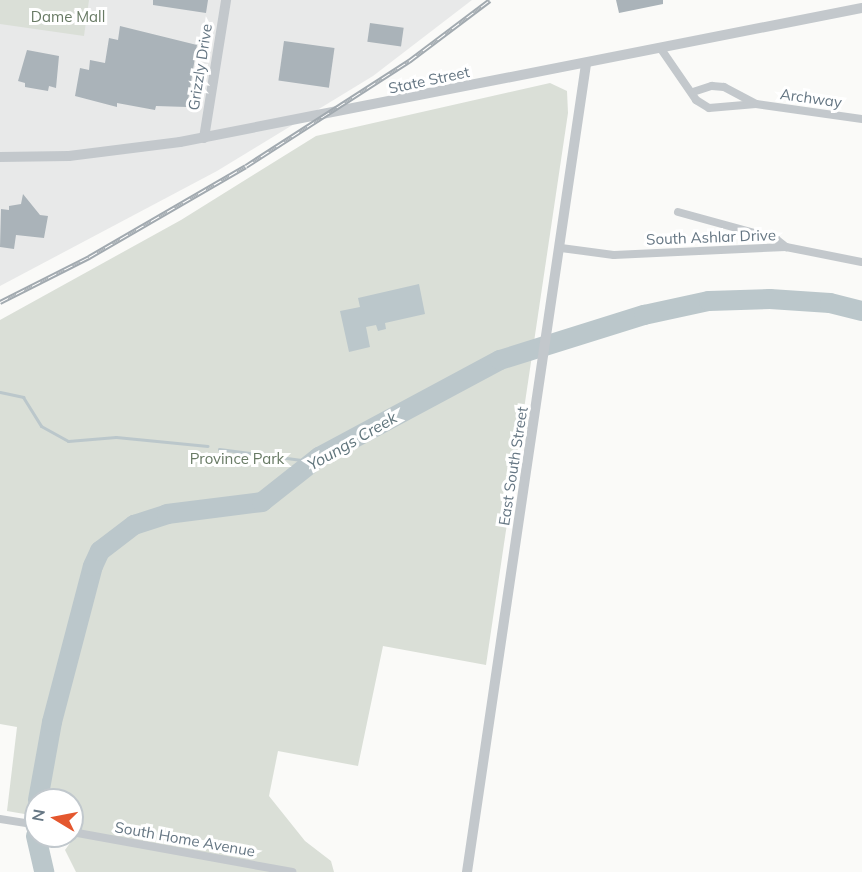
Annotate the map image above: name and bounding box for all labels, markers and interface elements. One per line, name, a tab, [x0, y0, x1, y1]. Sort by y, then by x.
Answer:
park label: Dame Mall	[31, 8, 105, 26]
street label: Grizzly Drive	[184, 23, 216, 111]
street label: State Street	[387, 63, 471, 97]
street label: Archway	[779, 85, 843, 111]
street label: South Ashlar Drive	[646, 226, 776, 248]
street label: East South Street	[495, 405, 531, 527]
water label: Youngs Creek	[304, 408, 400, 474]
park label: Province Park	[190, 450, 284, 468]
north arrow	[24, 788, 84, 848]
text: N	[27, 808, 49, 823]
street label: South Home Avenue	[113, 818, 257, 860]

